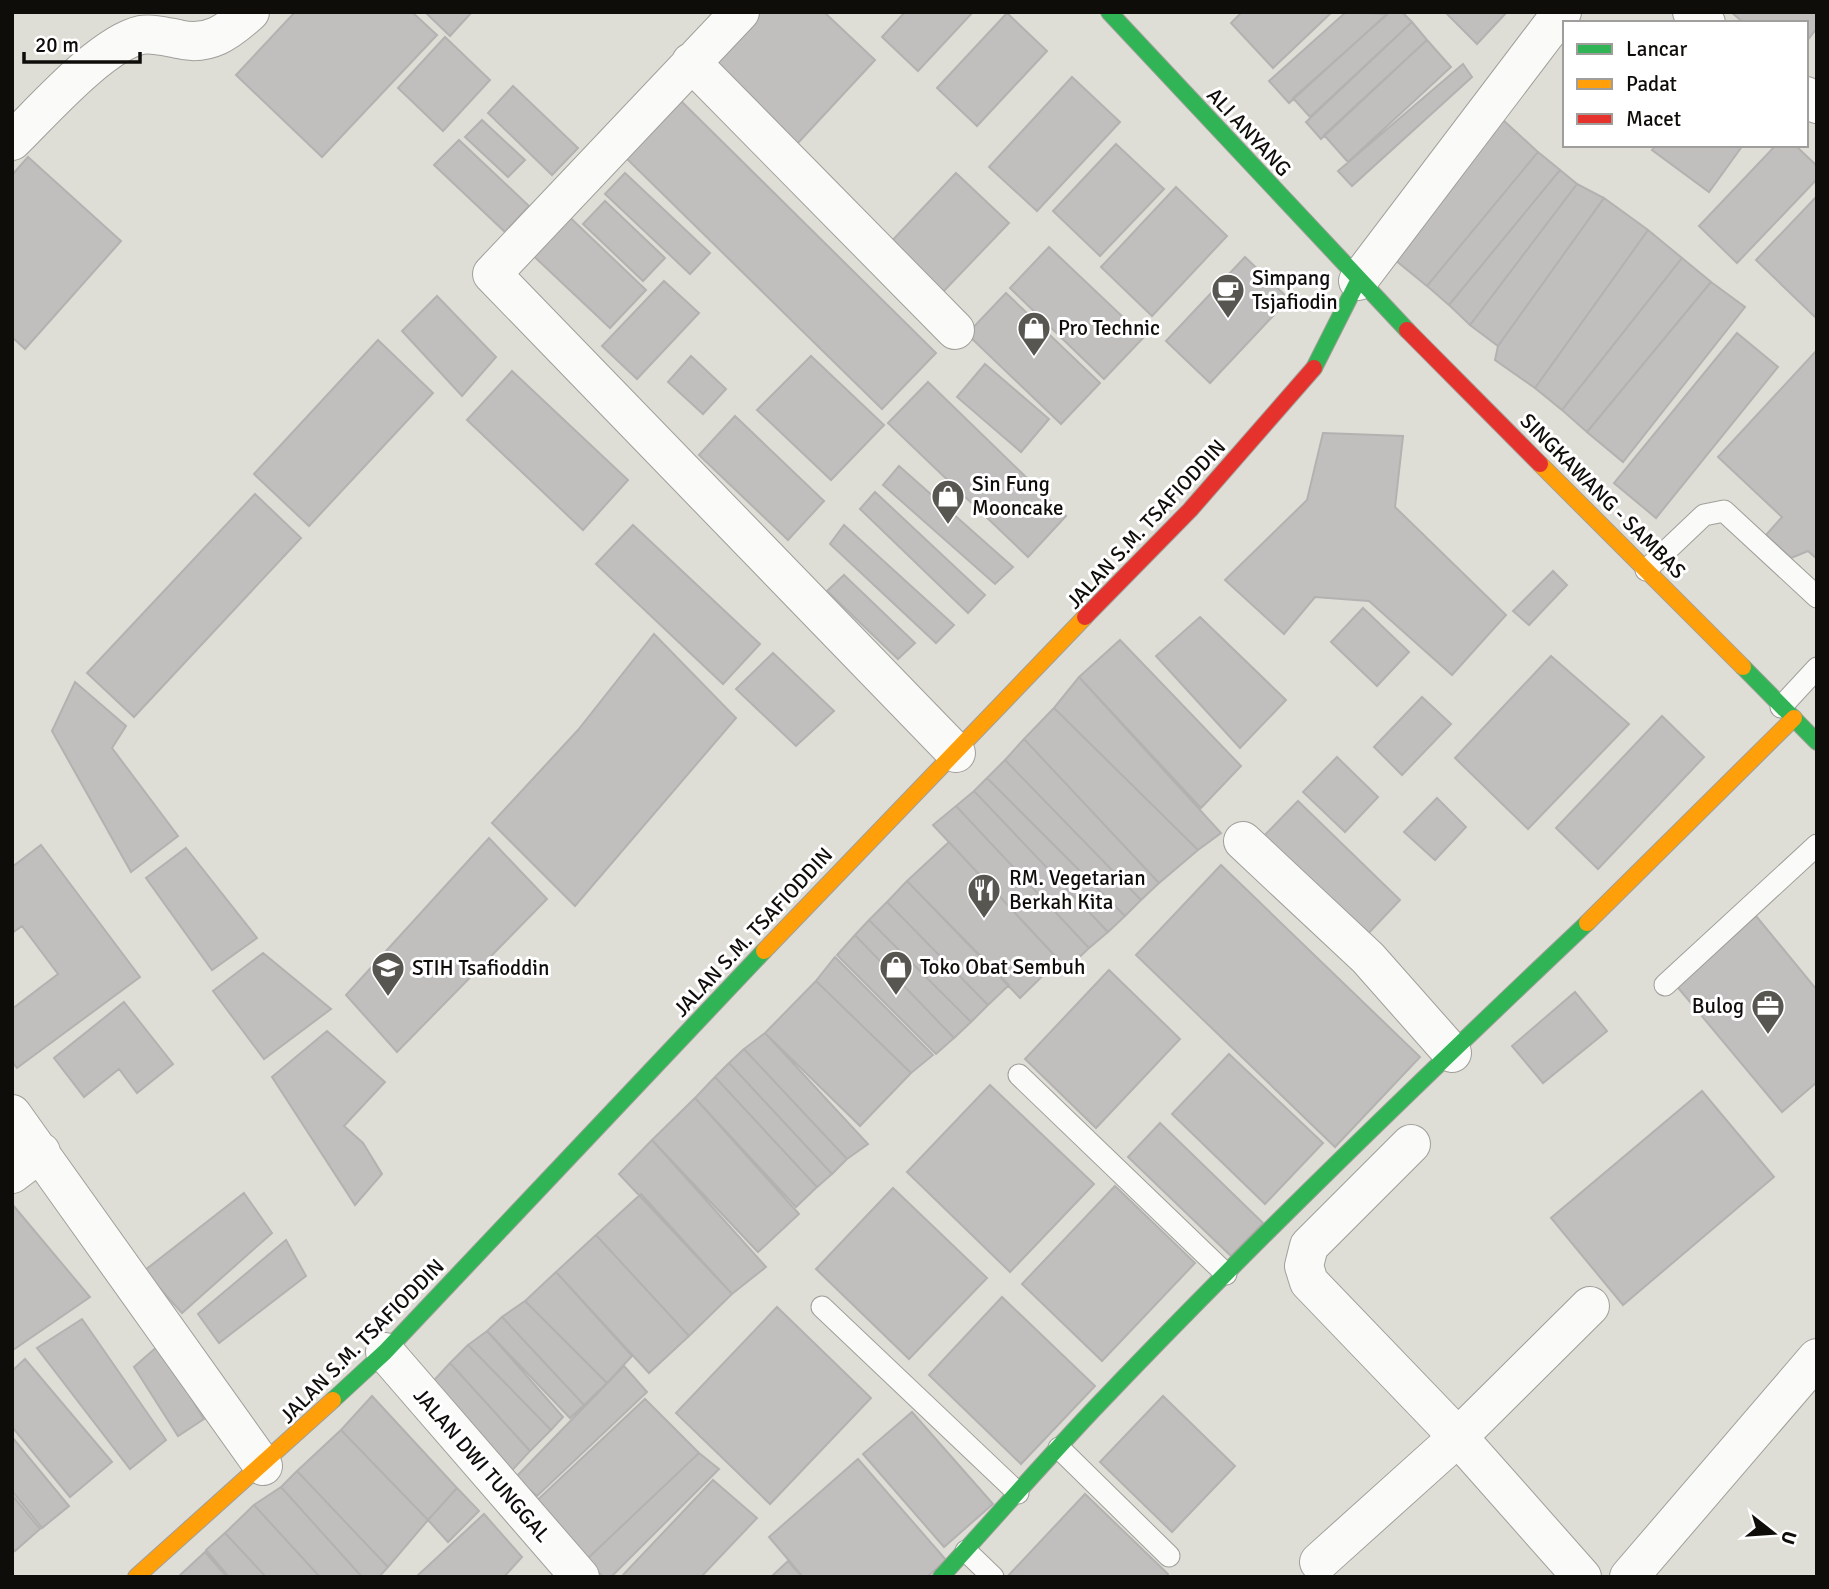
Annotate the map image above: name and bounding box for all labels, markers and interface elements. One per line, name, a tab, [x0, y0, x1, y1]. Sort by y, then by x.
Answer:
scale bar	[24, 21, 140, 65]
legend	[1563, 21, 1808, 147]
text: 20 m	[35, 32, 79, 58]
text: Lancar	[1626, 36, 1687, 62]
text: Padat	[1626, 71, 1677, 97]
street label: ALI ANYANG	[1201, 82, 1297, 182]
text: Macet	[1626, 106, 1681, 132]
place label: Simpang Tsjafiodin	[1252, 265, 1338, 315]
cafe icon: Simpang Tsjafiodin	[1209, 271, 1247, 320]
shop icon: Pro Technic	[1015, 309, 1053, 358]
place label: Pro Technic	[1058, 315, 1160, 341]
street label: SINGKAWANG - SAMBAS	[1515, 408, 1691, 584]
street label: JALAN S.M. TSAFIODDIN	[1061, 434, 1231, 614]
place label: Sin Fung Mooncake	[972, 471, 1063, 521]
shop icon: Sin Fung Mooncake	[929, 477, 967, 526]
street label: JALAN S.M. TSAFIODDIN	[668, 842, 838, 1022]
place label: RM. Vegetarian Berkah Kita	[1009, 865, 1146, 915]
restaurant icon: RM. Vegetarian Berkah Kita	[965, 871, 1003, 920]
shop icon: Toko Obat Sembuh	[877, 948, 915, 997]
school or university icon: STIH Tsafioddin	[369, 949, 407, 998]
place label: Toko Obat Sembuh	[920, 954, 1085, 980]
place label: STIH Tsafioddin	[412, 955, 549, 981]
office icon: Bulog	[1749, 987, 1787, 1036]
place label: Bulog	[1692, 993, 1744, 1019]
street label: JALAN S.M. TSAFIODDIN	[274, 1253, 450, 1429]
street label: JALAN DWI TUNGGAL	[408, 1383, 556, 1548]
north arrow	[1738, 1498, 1808, 1568]
text: U	[1775, 1528, 1802, 1547]

